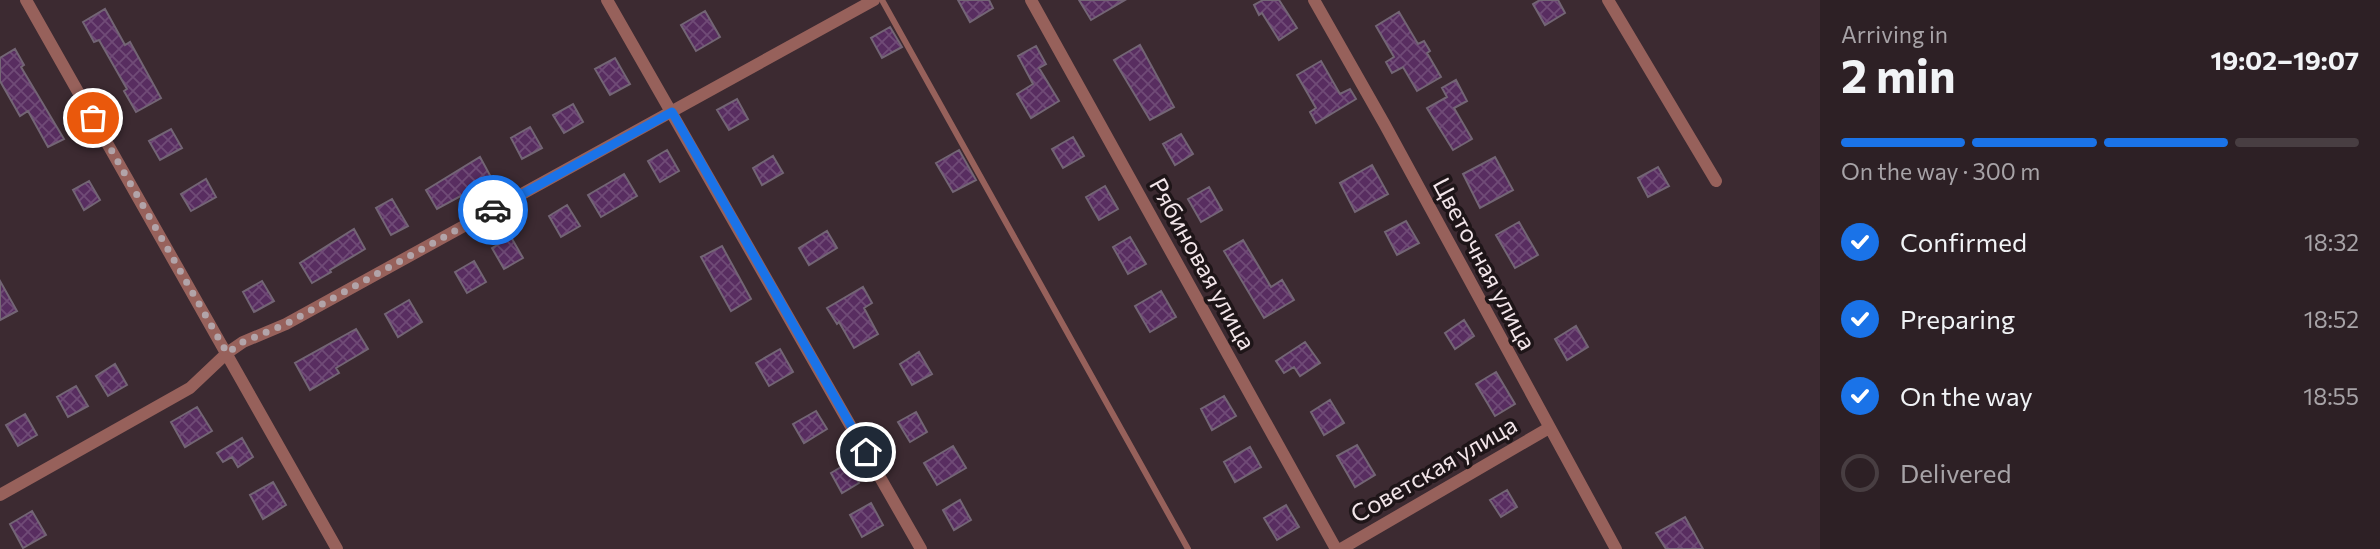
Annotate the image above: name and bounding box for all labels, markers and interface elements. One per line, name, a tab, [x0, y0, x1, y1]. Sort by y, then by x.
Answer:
text: Arriving in	[1841, 20, 1948, 48]
text: 19:02–19:07	[2210, 44, 2359, 75]
text: 2 min	[1841, 46, 1956, 102]
pin	[63, 88, 123, 148]
icon: bag	[74, 99, 112, 137]
text: On the way · 300 m	[1841, 157, 2040, 185]
street label: Рябиновая улица	[1144, 172, 1263, 354]
street label: Цветочная улица	[1428, 172, 1543, 354]
courier	[458, 175, 528, 245]
icon: car	[474, 191, 512, 229]
icon: check	[1841, 223, 1879, 261]
text: Confirmed	[1900, 226, 2027, 257]
text: 18:32	[2304, 228, 2359, 256]
icon: check	[1841, 300, 1879, 338]
text: Preparing	[1900, 303, 2015, 334]
text: 18:52	[2304, 305, 2359, 333]
icon: check	[1841, 377, 1879, 415]
text: On the way	[1900, 380, 2033, 411]
text: 18:55	[2303, 382, 2359, 410]
street label: Советская улица	[1345, 409, 1522, 528]
pin	[836, 422, 896, 482]
icon: home	[847, 433, 885, 471]
text: Delivered	[1900, 457, 2011, 488]

